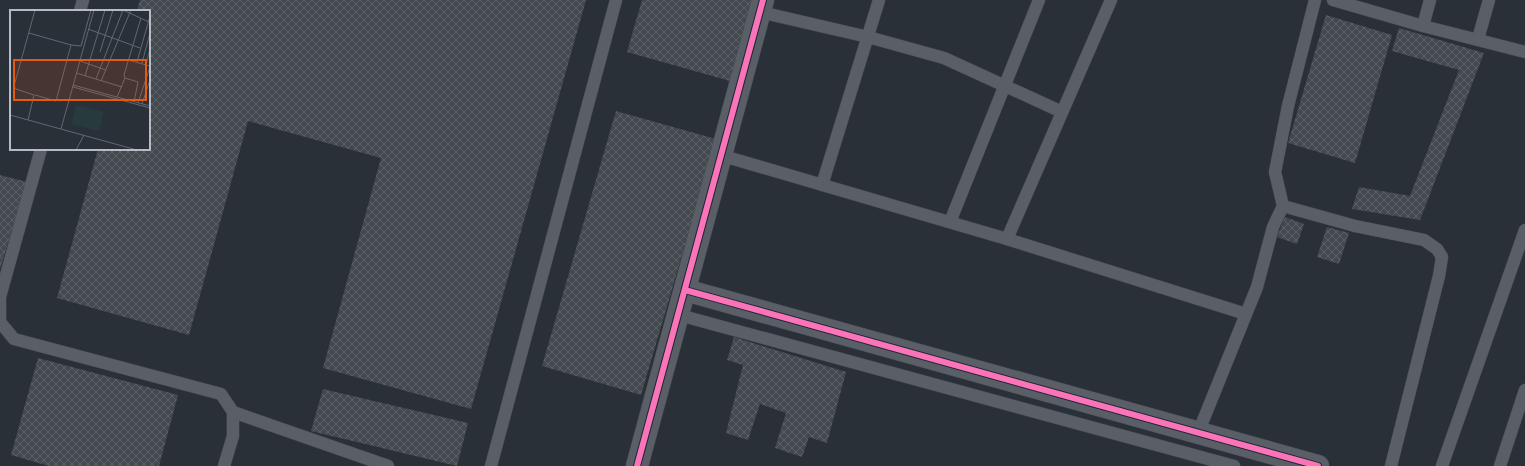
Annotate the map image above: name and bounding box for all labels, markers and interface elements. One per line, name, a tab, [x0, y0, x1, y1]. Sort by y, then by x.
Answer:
inset map	[10, 10, 150, 150]

